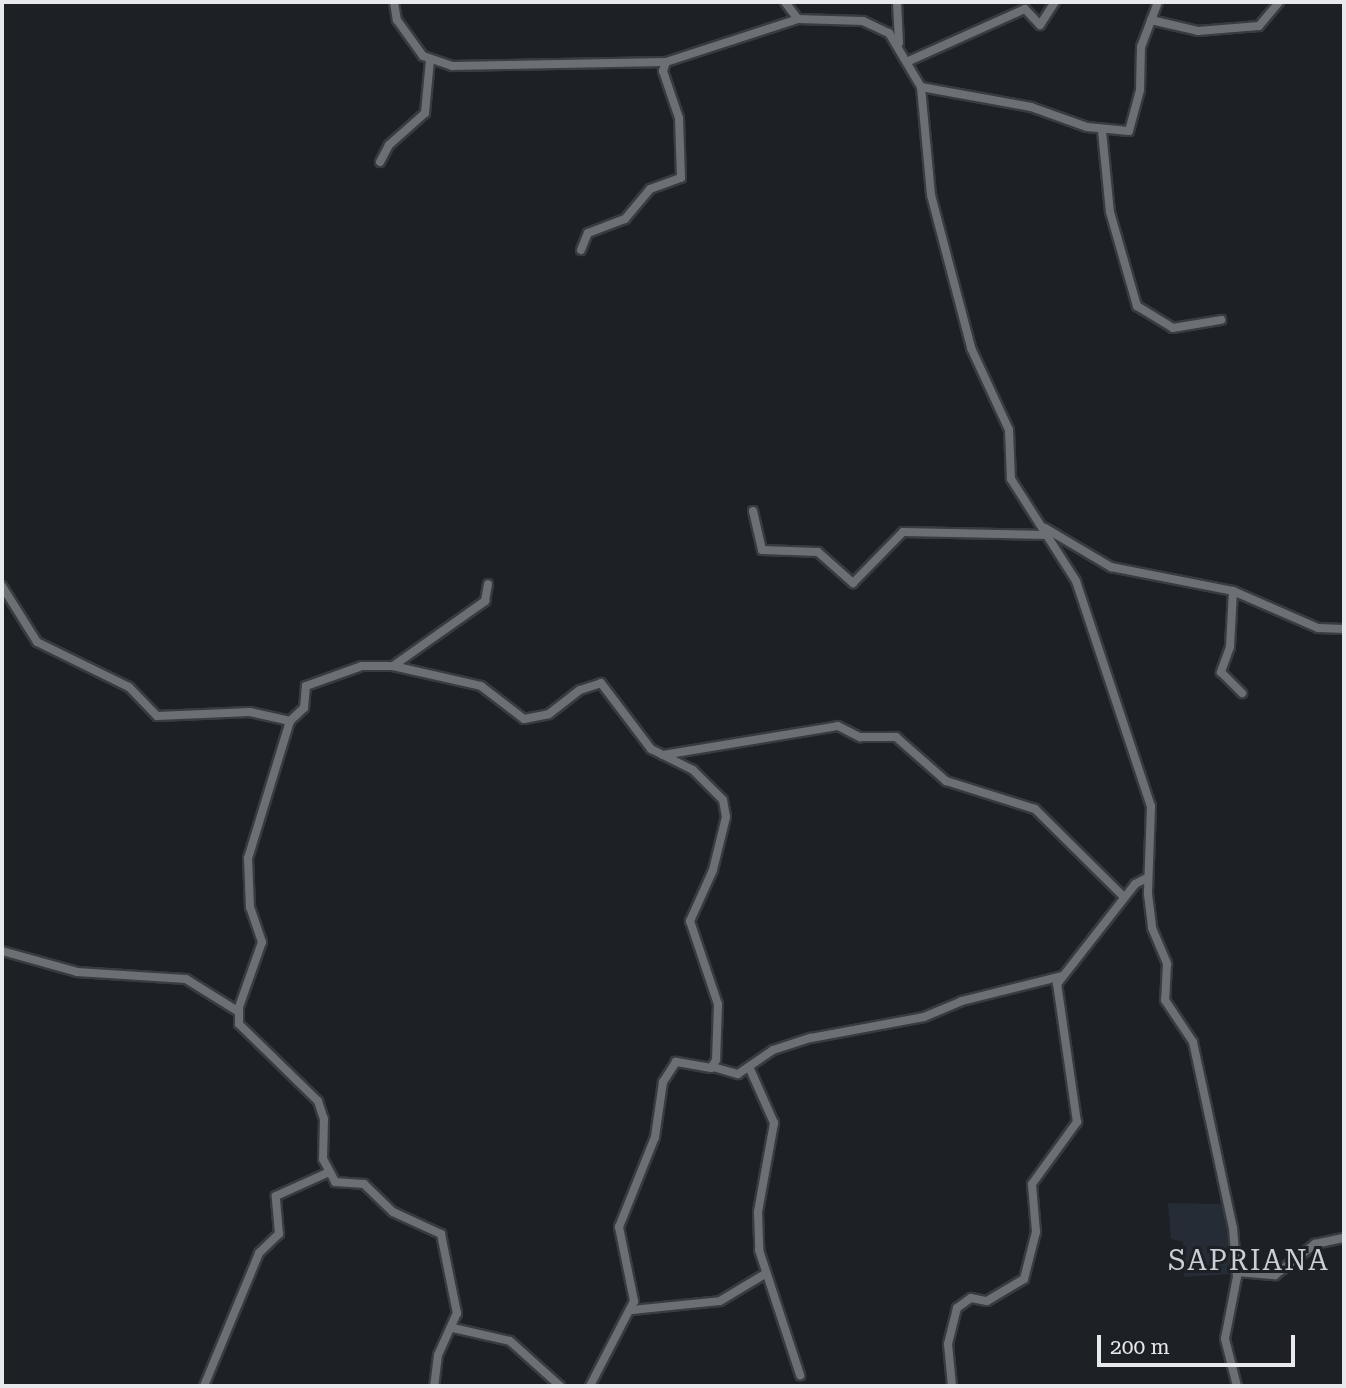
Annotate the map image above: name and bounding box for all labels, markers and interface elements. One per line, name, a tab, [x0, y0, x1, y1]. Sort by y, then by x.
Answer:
district label: SAPRIANA	[1169, 1244, 1329, 1278]
scale bar	[1101, 1322, 1299, 1366]
text: 200 m	[1110, 1335, 1170, 1359]

